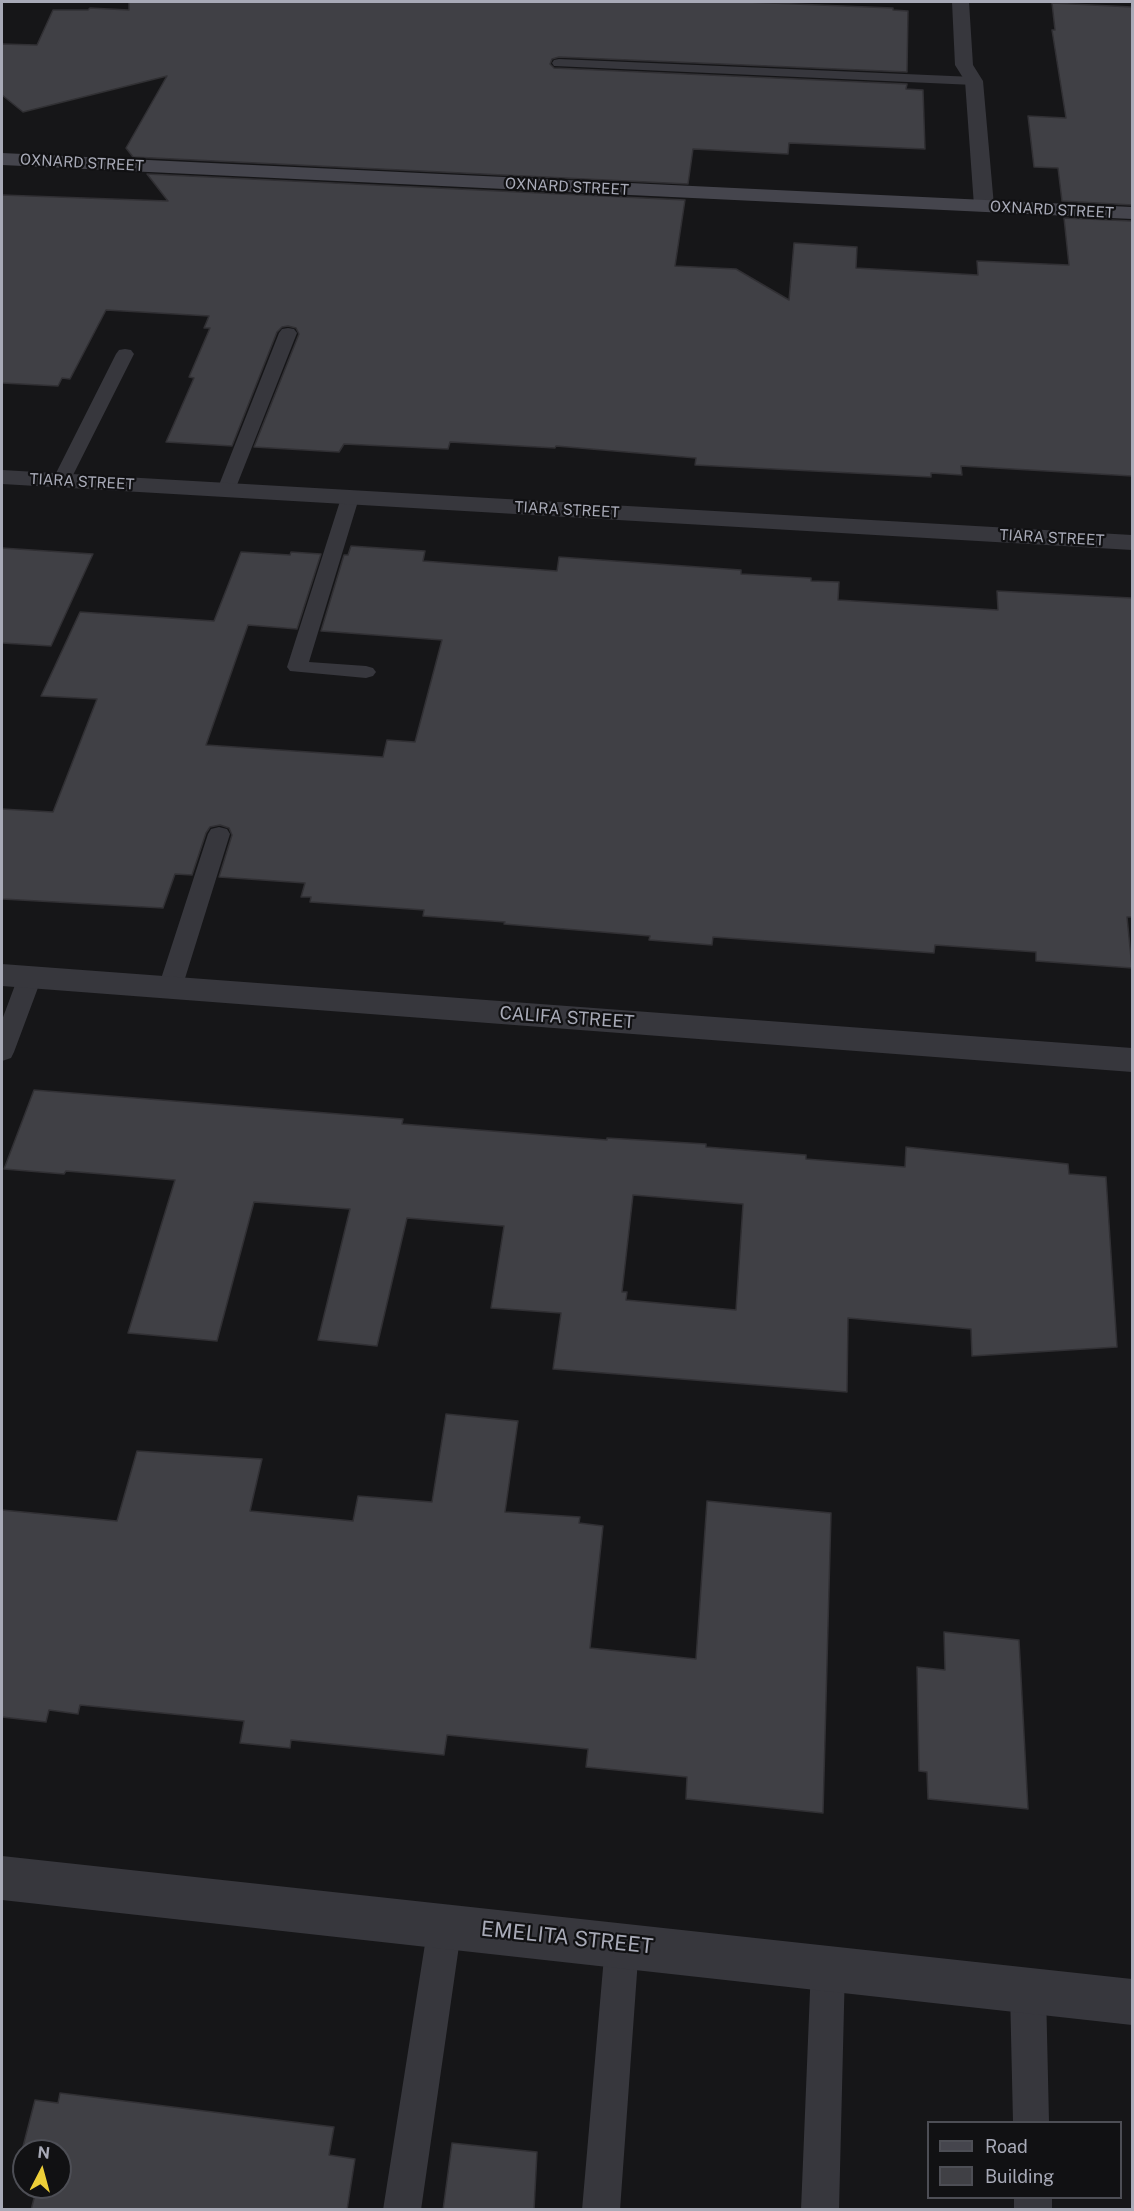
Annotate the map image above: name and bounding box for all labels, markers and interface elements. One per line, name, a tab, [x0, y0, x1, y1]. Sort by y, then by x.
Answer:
street label: OXNARD STREET	[20, 151, 144, 175]
street label: OXNARD STREET	[505, 175, 629, 199]
street label: OXNARD STREET	[990, 198, 1114, 222]
street label: TIARA STREET	[29, 470, 135, 494]
street label: TIARA STREET	[514, 498, 620, 522]
street label: TIARA STREET	[999, 526, 1105, 550]
street label: CALIFA STREET	[499, 1003, 635, 1033]
street label: EMELITA STREET	[480, 1916, 654, 1960]
legend	[927, 2121, 1122, 2199]
text: Road	[985, 2136, 1028, 2157]
north arrow	[12, 2139, 72, 2199]
text: N	[37, 2142, 51, 2163]
text: Building	[985, 2166, 1054, 2187]

